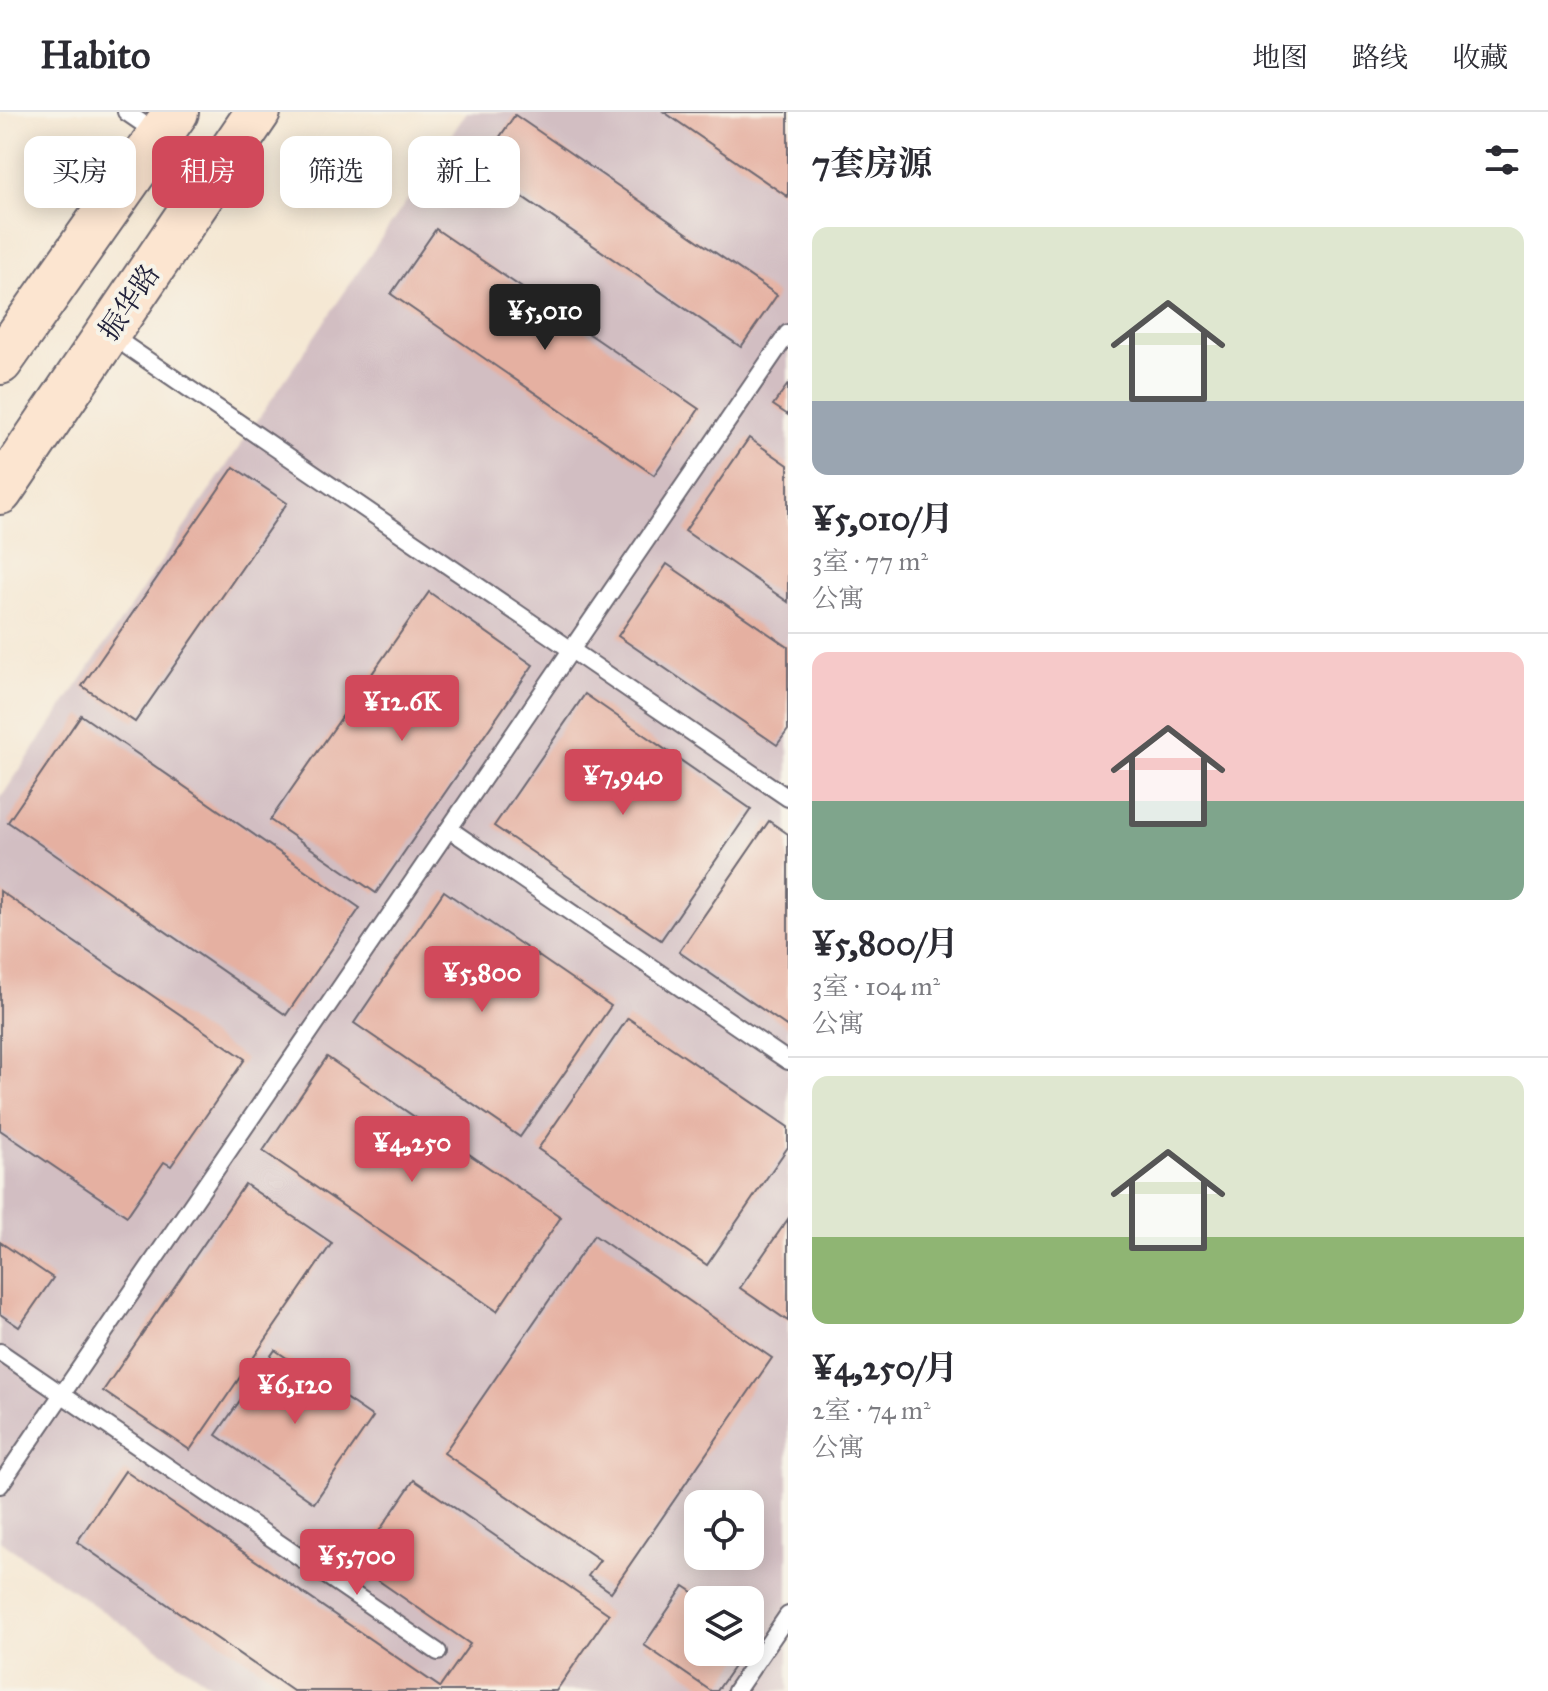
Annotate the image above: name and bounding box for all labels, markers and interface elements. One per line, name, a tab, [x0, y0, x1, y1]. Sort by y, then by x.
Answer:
text: Habito	[40, 32, 150, 78]
text: 地图	[1252, 40, 1308, 75]
text: 路线	[1352, 40, 1408, 75]
text: 收藏	[1452, 40, 1508, 75]
chip: 买房	[24, 136, 136, 208]
chip: 租房	[152, 136, 264, 208]
chip: 筛选	[280, 136, 392, 208]
chip: 新上	[408, 136, 520, 208]
icon: filters	[1480, 138, 1524, 182]
text: 7套房源	[812, 143, 932, 184]
street label: 振华路	[91, 257, 167, 347]
icon: home	[1096, 279, 1240, 423]
pin: ¥5,010	[480, 284, 610, 352]
text: ¥5,010	[507, 294, 583, 326]
text: ¥5,010/月	[812, 498, 954, 539]
text: 3室 · 77 m²	[812, 545, 928, 577]
text: 公寓	[812, 582, 864, 614]
pin: ¥12.6K	[337, 675, 467, 743]
text: ¥12.6K	[363, 685, 441, 717]
icon: home	[1096, 704, 1240, 848]
pin: ¥7,940	[558, 749, 688, 817]
text: ¥7,940	[583, 759, 663, 791]
text: ¥5,800/月	[812, 923, 959, 964]
pin: ¥5,800	[417, 946, 547, 1014]
text: ¥5,800	[442, 956, 522, 988]
text: 3室 · 104 m²	[812, 970, 940, 1002]
text: 公寓	[812, 1007, 864, 1039]
pin: ¥4,250	[347, 1116, 477, 1184]
text: ¥4,250	[373, 1126, 451, 1158]
icon: home	[1096, 1128, 1240, 1272]
text: ¥4,250/月	[812, 1347, 958, 1388]
pin: ¥6,120	[230, 1358, 360, 1426]
text: ¥6,120	[257, 1368, 333, 1400]
text: 2室 · 74 m²	[812, 1394, 930, 1426]
text: 公寓	[812, 1431, 864, 1463]
map controls	[684, 1490, 764, 1666]
button: locate	[684, 1490, 764, 1570]
pin: ¥5,700	[292, 1529, 422, 1597]
text: ¥5,700	[318, 1539, 396, 1571]
button: layers	[684, 1586, 764, 1666]

